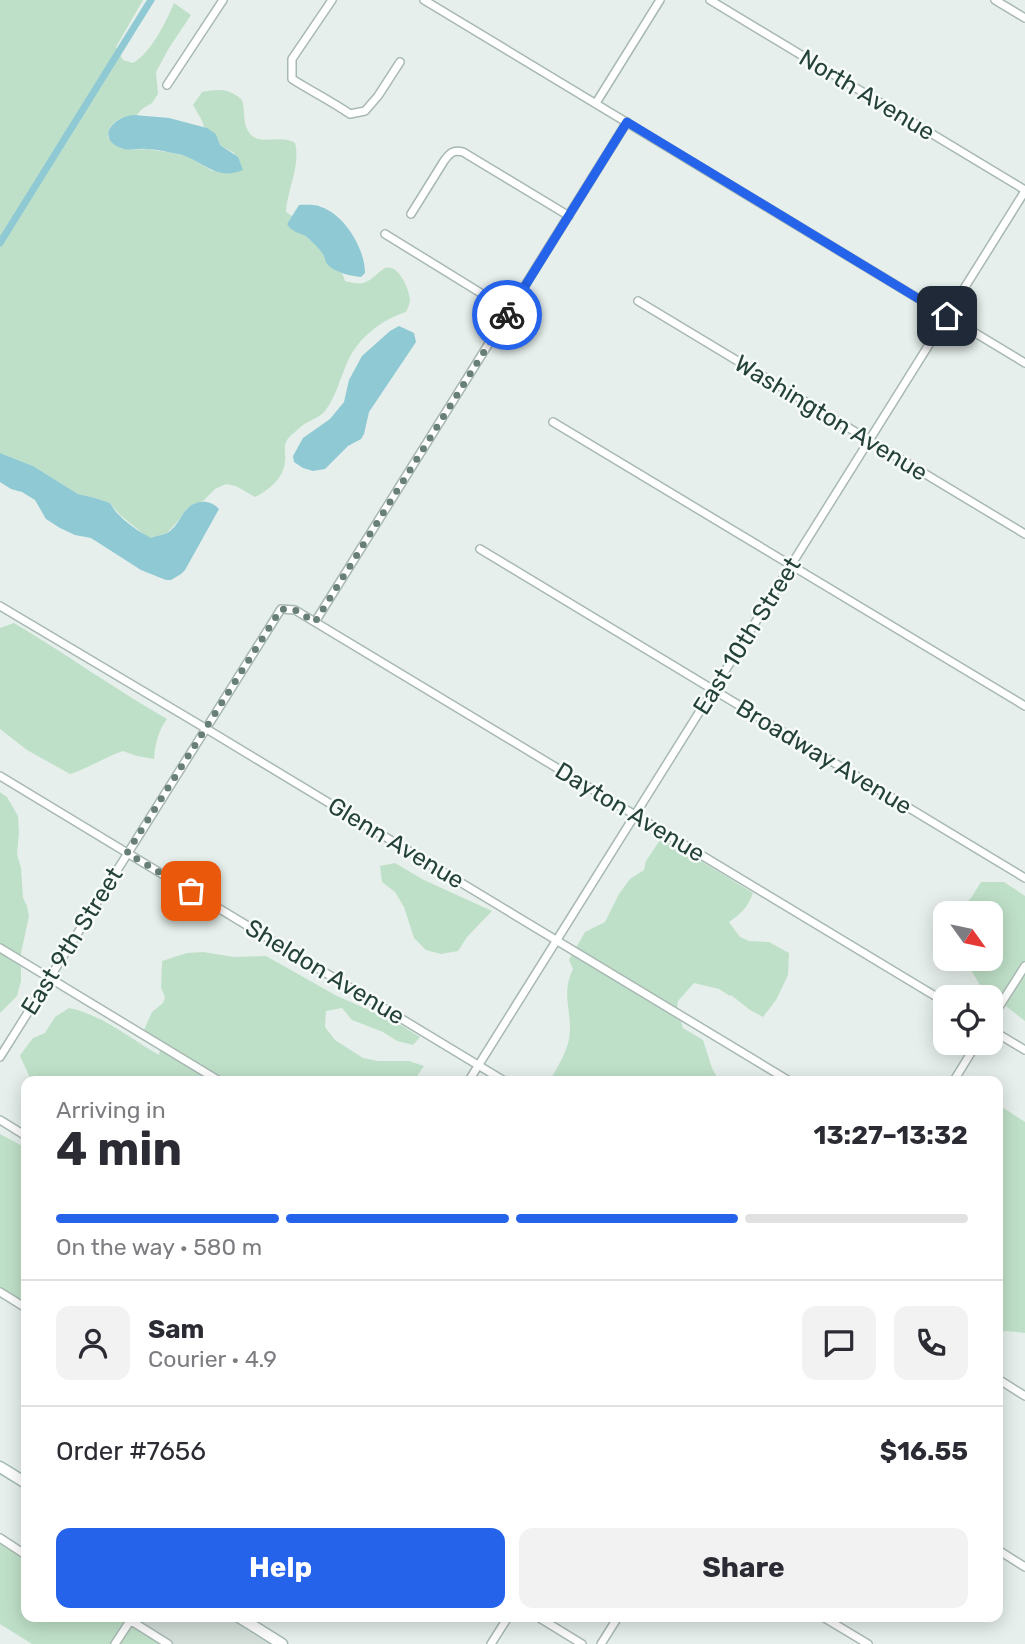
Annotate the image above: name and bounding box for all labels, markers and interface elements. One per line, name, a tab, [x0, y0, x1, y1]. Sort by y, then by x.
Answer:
street label: North Avenue	[794, 44, 940, 146]
courier	[472, 280, 542, 350]
pin	[917, 286, 977, 346]
icon: bike	[488, 296, 526, 334]
icon: home	[928, 297, 966, 335]
street label: Washington Avenue	[729, 349, 933, 487]
street label: East 10th Street	[687, 552, 807, 720]
street label: Broadway Avenue	[731, 693, 917, 821]
street label: Dayton Avenue	[550, 756, 710, 868]
street label: Glenn Avenue	[323, 791, 469, 895]
pin	[161, 861, 221, 921]
street label: East 9th Street	[15, 862, 129, 1020]
icon: bag	[172, 872, 210, 910]
north arrow	[933, 901, 1003, 971]
map controls	[933, 901, 1003, 1055]
street label: Sheldon Avenue	[240, 913, 410, 1031]
button: locate	[933, 985, 1003, 1055]
text: Arriving in	[56, 1096, 166, 1124]
text: 13:27–13:32	[814, 1120, 968, 1151]
text: 4 min	[56, 1122, 182, 1177]
text: On the way · 580 m	[56, 1233, 262, 1261]
button: person	[56, 1306, 130, 1380]
button: chat	[802, 1306, 876, 1380]
button: phone	[894, 1306, 968, 1380]
text: Sam	[148, 1314, 204, 1345]
text: Courier · 4.9	[148, 1345, 277, 1373]
text: Order #7656	[56, 1436, 206, 1467]
text: $16.55	[880, 1436, 968, 1467]
button: Help	[56, 1528, 505, 1608]
button: Share	[519, 1528, 968, 1608]

